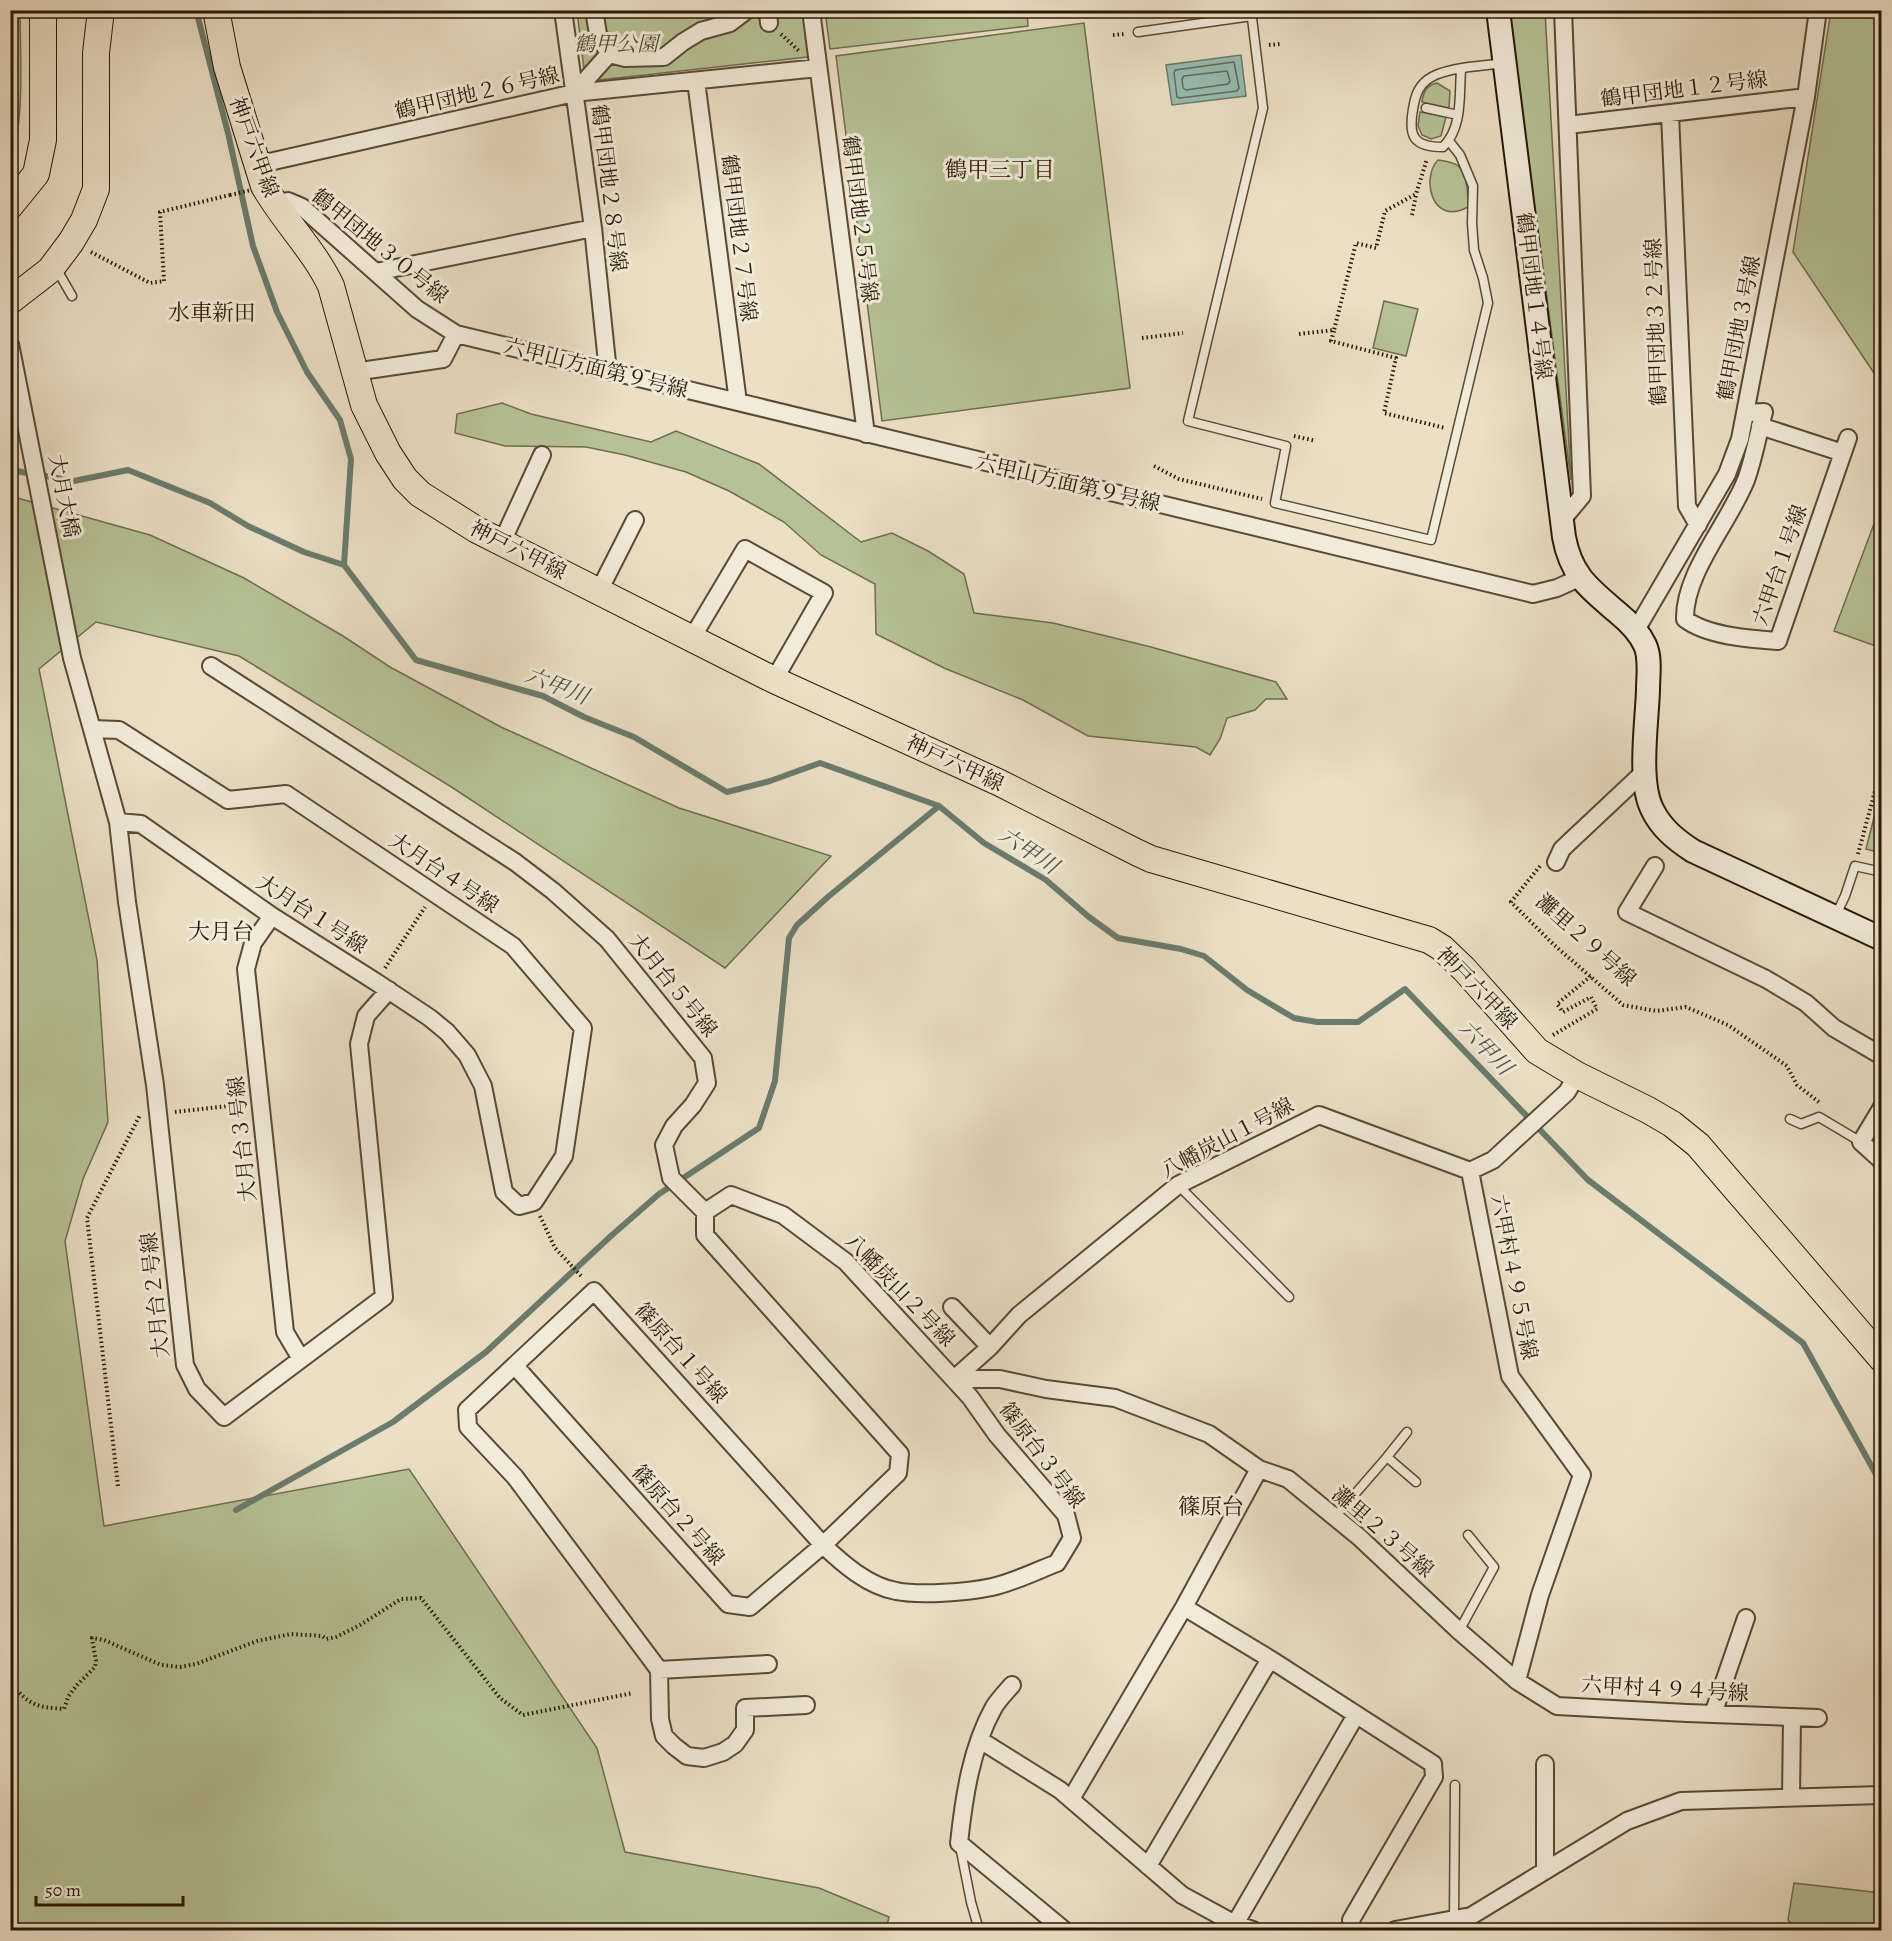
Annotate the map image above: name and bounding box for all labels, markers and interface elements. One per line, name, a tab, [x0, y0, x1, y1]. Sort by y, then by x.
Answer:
park label: 鶴甲公園	[574, 30, 661, 58]
street label: 鶴甲団地２６号線	[392, 60, 562, 126]
street label: 鶴甲団地１２号線	[1599, 65, 1769, 113]
street label: 神戸六甲線	[223, 93, 285, 201]
street label: 鶴甲団地２８号線	[585, 103, 633, 273]
street label: 鶴甲団地２５号線	[836, 134, 884, 304]
street label: 鶴甲団地２７号線	[715, 153, 763, 323]
district label: 鶴甲三丁目	[945, 155, 1055, 185]
street label: 鶴甲団地３０号線	[306, 182, 454, 310]
street label: 鶴甲団地１４号線	[1510, 211, 1558, 381]
street label: 鶴甲団地３２号線	[1639, 238, 1673, 406]
street label: 鶴甲団地３号線	[1711, 253, 1767, 403]
district label: 水車新田	[168, 298, 256, 328]
street label: 六甲山方面第９号線	[501, 332, 691, 404]
street label: 六甲山方面第９号線	[973, 448, 1163, 518]
street label: 大月大橋	[42, 452, 86, 540]
street label: 六甲台１号線	[1746, 501, 1814, 629]
street label: 神戸六甲線	[465, 514, 571, 586]
water label: 六甲川	[520, 660, 595, 712]
street label: 神戸六甲線	[902, 728, 1008, 798]
water label: 六甲川	[993, 820, 1066, 882]
street label: 大月台４号線	[384, 826, 504, 920]
street label: 大月台１号線	[252, 868, 372, 960]
street label: 灘里２９号線	[1530, 887, 1642, 993]
district label: 大月台	[188, 917, 254, 947]
street label: 大月台５号線	[622, 927, 724, 1043]
street label: 神戸六甲線	[1430, 941, 1524, 1035]
water label: 六甲川	[1452, 1014, 1520, 1083]
street label: 大月台３号線	[221, 1075, 263, 1203]
street label: 八幡炭山１号線	[1156, 1091, 1298, 1185]
street label: 六甲村４９５号線	[1484, 1192, 1544, 1362]
street label: 八幡炭山２号線	[839, 1227, 961, 1353]
street label: 大月台２号線	[134, 1231, 176, 1359]
street label: 篠原台１号線	[628, 1297, 734, 1409]
street label: 篠原台３号線	[993, 1396, 1091, 1514]
street label: 篠原台２号線	[625, 1459, 731, 1571]
street label: 灘里２３号線	[1326, 1480, 1440, 1584]
district label: 篠原台	[1178, 1492, 1244, 1522]
street label: 六甲村４９４号線	[1580, 1671, 1750, 1707]
scale bar	[36, 1869, 183, 1907]
text: 50 m	[45, 1878, 81, 1902]

